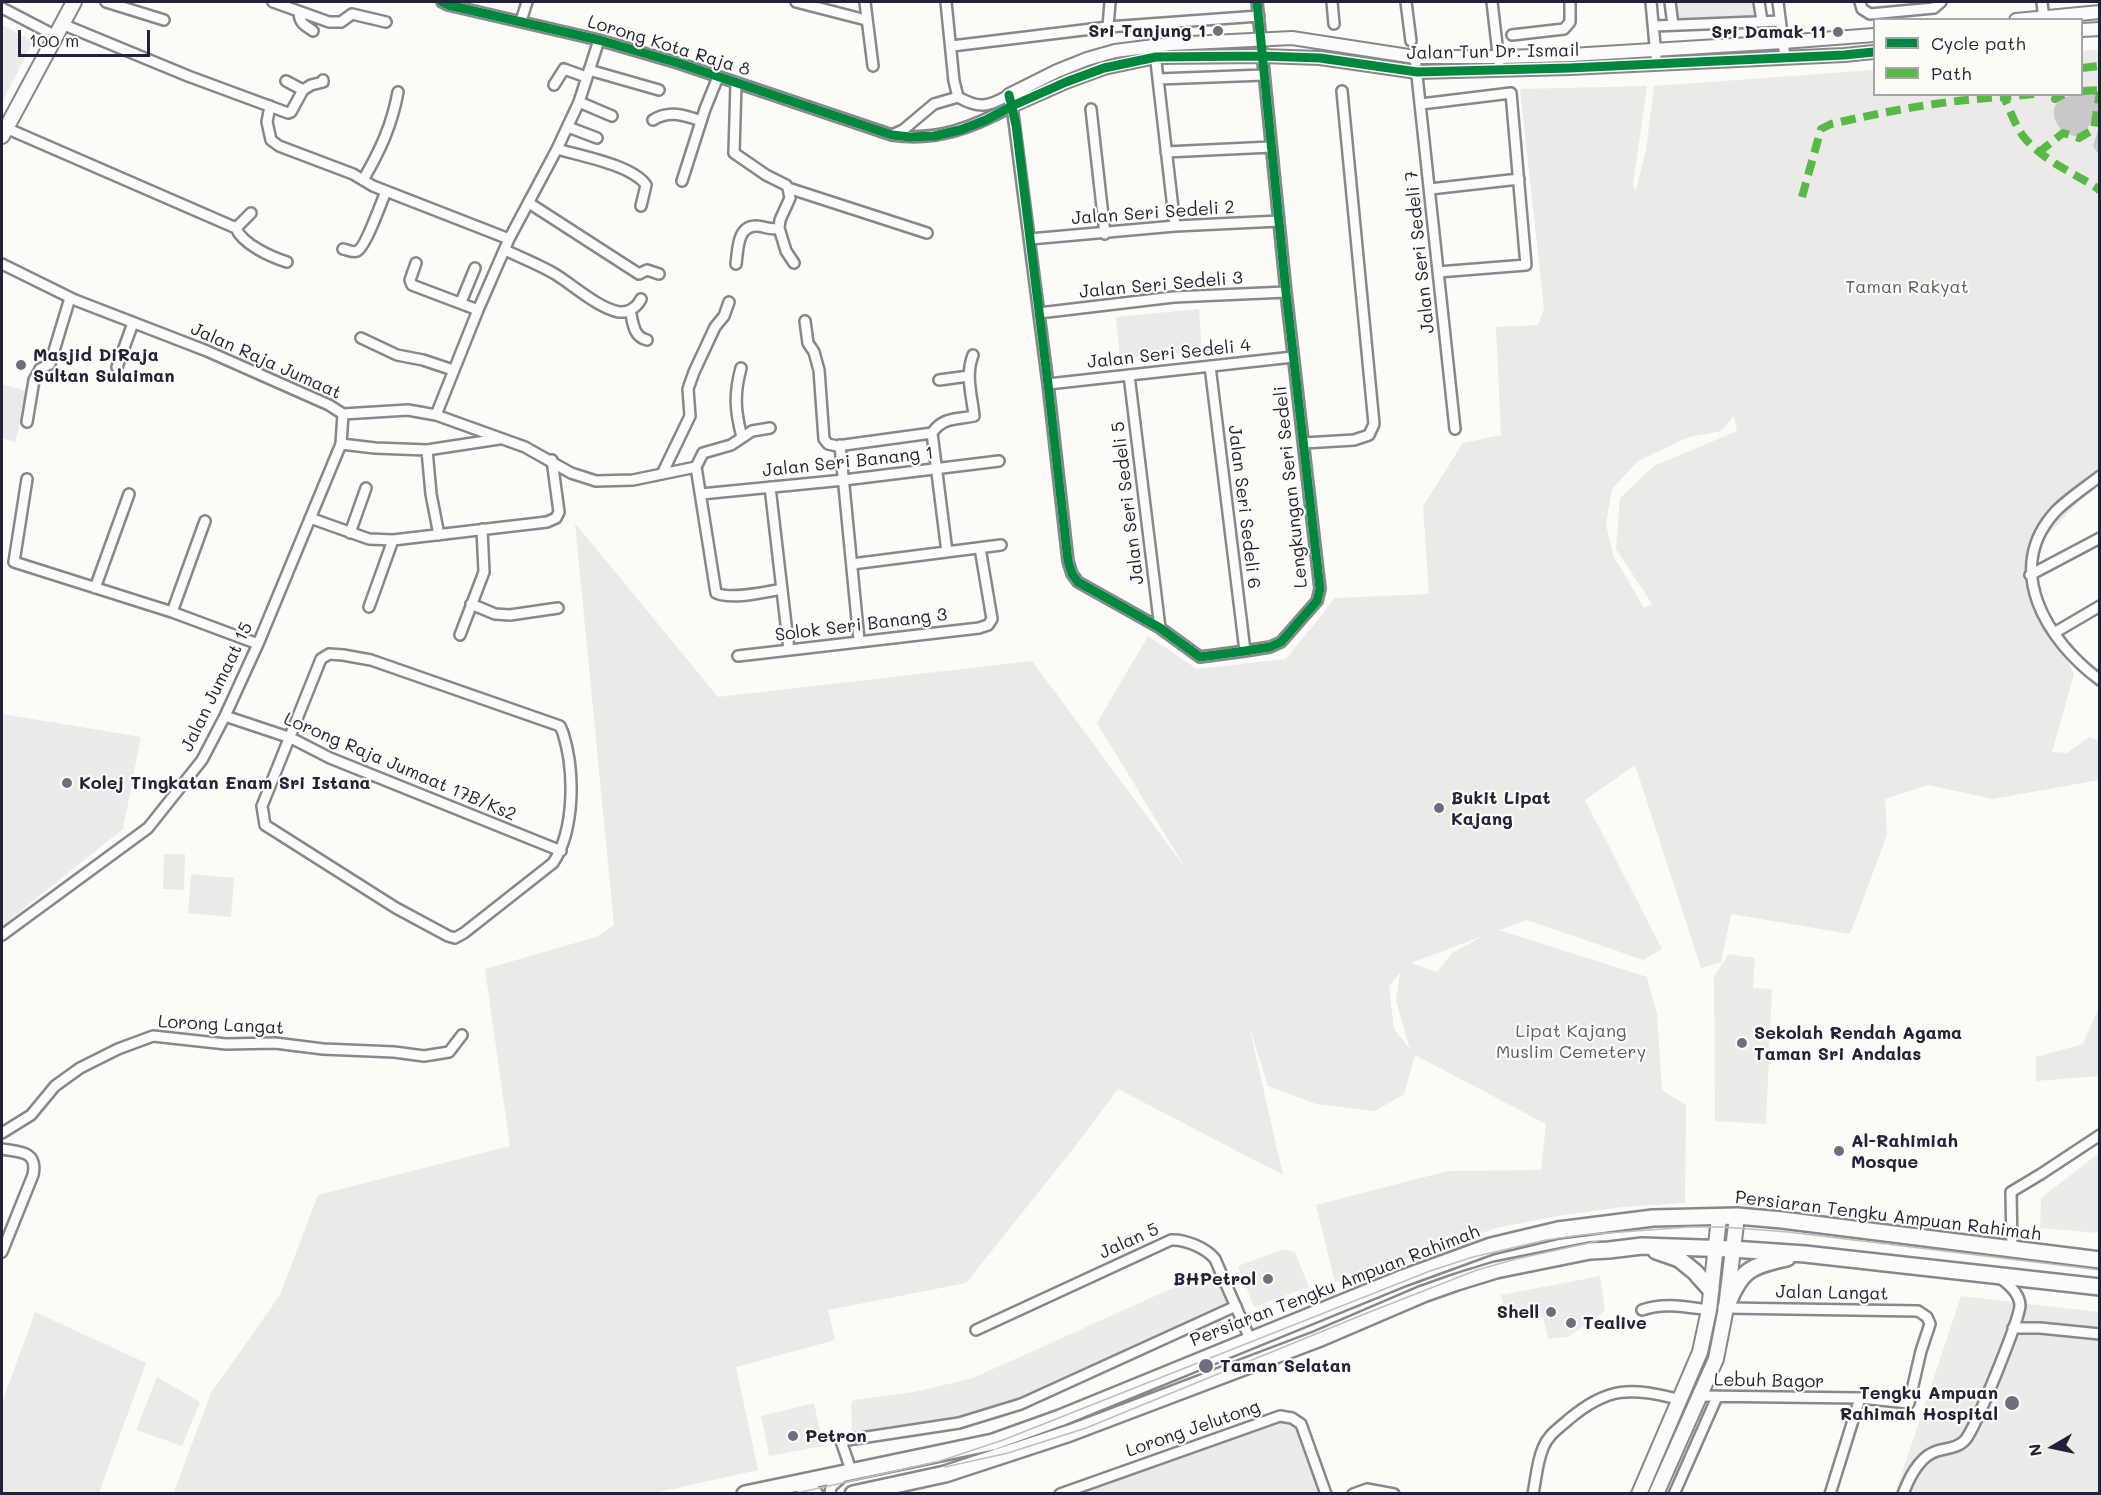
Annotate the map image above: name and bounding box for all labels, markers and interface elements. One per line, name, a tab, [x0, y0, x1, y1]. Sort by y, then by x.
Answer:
street label: Lorong Kota Raja 8	[585, 11, 753, 81]
scale bar	[21, 18, 153, 56]
legend	[1873, 18, 2083, 96]
place label: Sri Tanjung 1	[1088, 20, 1206, 42]
place label: Sri Damak 11	[1711, 21, 1826, 43]
marker: Sri Tanjung 1	[1211, 24, 1225, 38]
marker: Sri Damak 11	[1831, 25, 1845, 39]
text: 100 m	[29, 28, 79, 52]
text: Cycle path	[1931, 31, 2026, 55]
street label: Jalan Tun Dr. Ismail	[1406, 40, 1580, 64]
text: Path	[1931, 61, 1971, 85]
street label: Jalan Seri Sedeli 7	[1401, 169, 1439, 335]
street label: Jalan Seri Sedeli 2	[1071, 197, 1235, 229]
street label: Jalan Seri Sedeli 3	[1078, 267, 1244, 303]
park label: Taman Rakyat	[1845, 276, 1969, 298]
street label: Jalan Raja Jumaat	[187, 318, 345, 404]
street label: Jalan Seri Sedeli 4	[1086, 335, 1252, 373]
place label: Masjid DiRaja Sultan Sulaiman	[33, 344, 175, 386]
marker: Masjid DiRaja Sultan Sulaiman	[14, 358, 28, 372]
street label: Lengkungan Seri Sedeli	[1270, 385, 1312, 589]
street label: Jalan Seri Sedeli 5	[1107, 420, 1149, 586]
street label: Jalan Seri Sedeli 6	[1223, 424, 1265, 590]
street label: Jalan Seri Banang 1	[761, 442, 935, 482]
street label: Solok Seri Banang 3	[774, 604, 948, 646]
street label: Jalan Jumaat 15	[176, 619, 258, 755]
street label: Lorong Raja Jumaat 17B/Ks2	[281, 708, 519, 826]
place label: Kolej Tingkatan Enam Sri Istana	[79, 772, 371, 794]
marker: Kolej Tingkatan Enam Sri Istana	[60, 776, 74, 790]
place label: Bukit Lipat Kajang	[1451, 787, 1551, 830]
marker: Bukit Lipat Kajang	[1432, 801, 1446, 815]
street label: Lorong Langat	[157, 1011, 285, 1039]
park label: Lipat Kajang Muslim Cemetery	[1496, 1020, 1646, 1062]
place label: Sekolah Rendah Agama Taman Sri Andalas	[1754, 1022, 1962, 1064]
marker: Sekolah Rendah Agama Taman Sri Andalas	[1735, 1036, 1749, 1050]
place label: Al-Rahimiah Mosque	[1851, 1130, 1958, 1172]
marker: Al-Rahimiah Mosque	[1832, 1144, 1846, 1158]
street label: Persiaran Tengku Ampuan Rahimah	[1734, 1187, 2042, 1245]
street label: Jalan 5	[1096, 1218, 1162, 1264]
street label: Persiaran Tengku Ampuan Rahimah	[1187, 1221, 1483, 1351]
place label: BHPetrol	[1173, 1268, 1256, 1290]
marker: BHPetrol	[1261, 1272, 1275, 1286]
street label: Jalan Langat	[1775, 1281, 1889, 1305]
place label: Shell	[1497, 1301, 1539, 1323]
marker: Shell	[1544, 1305, 1558, 1319]
place label: Tealive	[1583, 1312, 1647, 1334]
marker: Tealive	[1564, 1316, 1578, 1330]
place label: Taman Selatan	[1220, 1355, 1351, 1377]
marker: Taman Selatan	[1197, 1357, 1215, 1375]
street label: Lebuh Bagor	[1714, 1369, 1824, 1393]
place label: Tengku Ampuan Rahimah Hospital	[1840, 1382, 1998, 1424]
marker: Tengku Ampuan Rahimah Hospital	[2003, 1394, 2021, 1412]
street label: Lorong Jelutong	[1123, 1396, 1263, 1462]
north arrow	[2023, 1417, 2083, 1477]
place label: Petron	[805, 1425, 867, 1447]
marker: Petron	[786, 1429, 800, 1443]
text: N	[2023, 1442, 2046, 1458]

